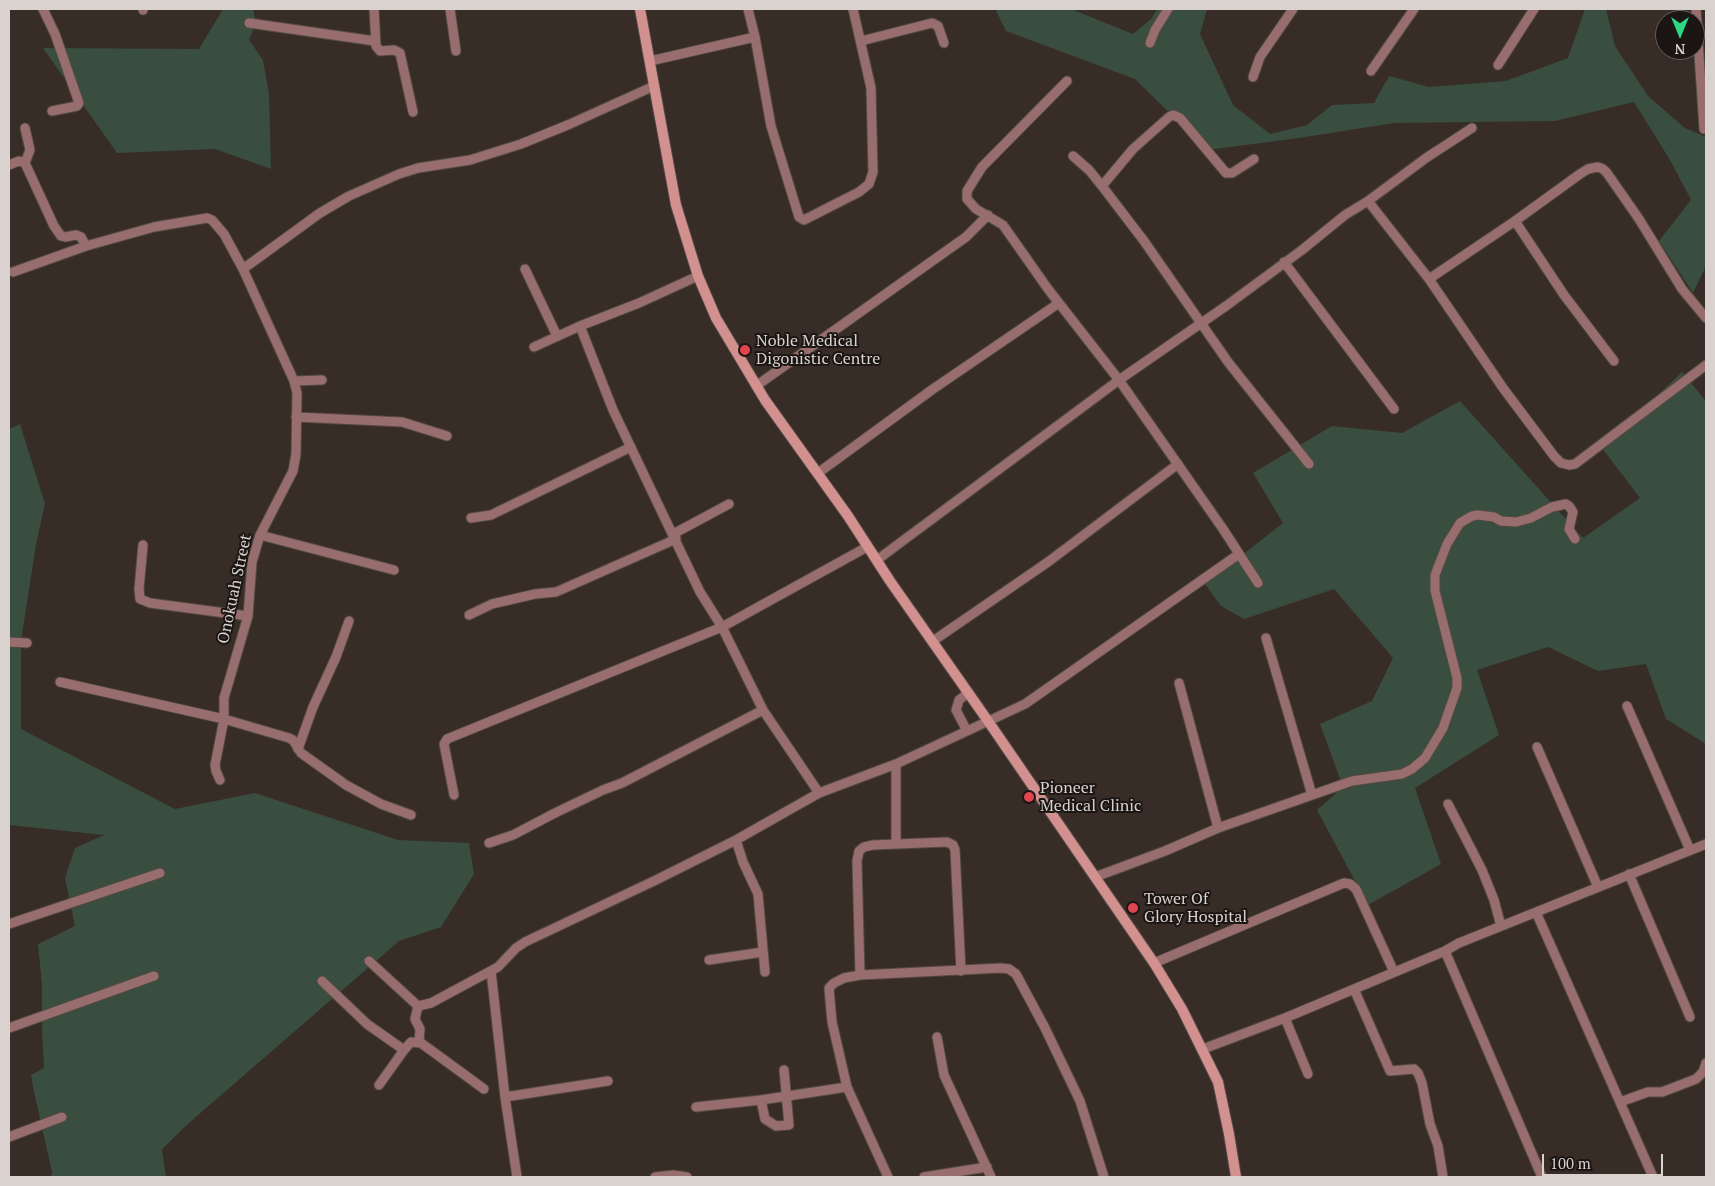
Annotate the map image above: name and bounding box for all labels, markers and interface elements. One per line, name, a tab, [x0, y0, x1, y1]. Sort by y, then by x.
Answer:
north arrow	[1655, 10, 1705, 60]
text: N	[1675, 40, 1685, 59]
place label: Noble Medical Digonistic Centre	[756, 331, 880, 369]
marker: Noble Medical Digonistic Centre	[738, 343, 752, 357]
street label: Onokuah Street	[214, 532, 256, 646]
place label: Pioneer Medical Clinic	[1040, 778, 1142, 816]
marker: Pioneer Medical Clinic	[1022, 790, 1036, 804]
place label: Tower Of Glory Hospital	[1144, 889, 1247, 927]
marker: Tower Of Glory Hospital	[1126, 901, 1140, 915]
scale bar	[1545, 1144, 1666, 1176]
text: 100 m	[1550, 1153, 1591, 1173]

